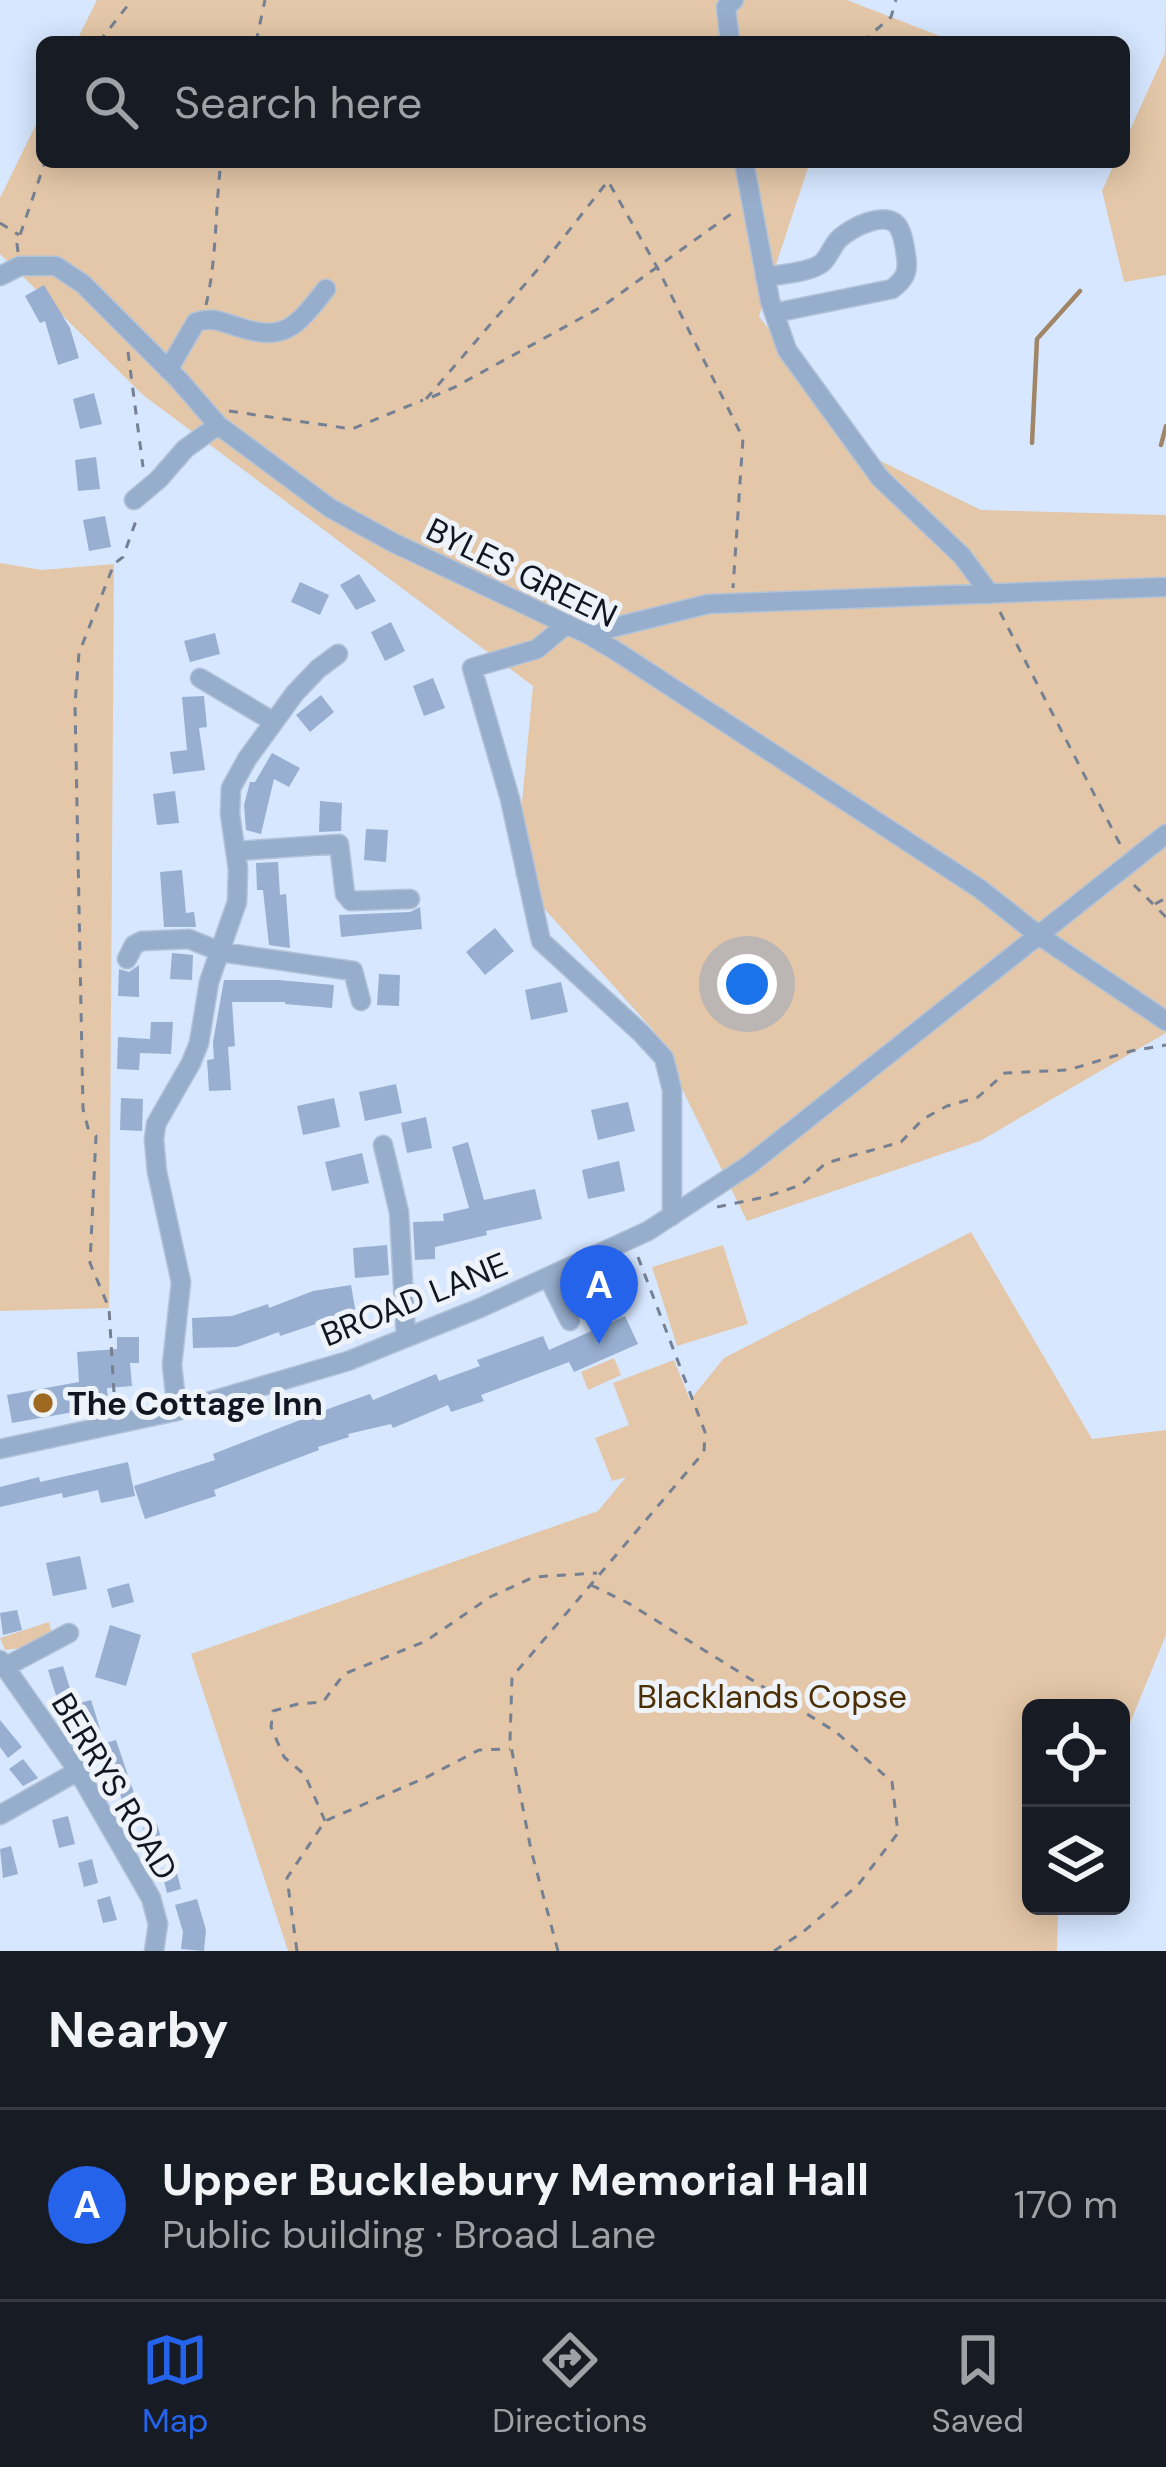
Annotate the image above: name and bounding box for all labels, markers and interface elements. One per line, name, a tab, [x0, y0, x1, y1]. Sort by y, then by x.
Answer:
search box	[36, 36, 1130, 168]
icon: search	[78, 69, 144, 135]
text: Search here	[174, 73, 422, 132]
street label: BYLES GREEN	[419, 508, 624, 637]
your location	[717, 954, 777, 1014]
street label: BROAD LANE	[315, 1243, 514, 1356]
pin: A	[560, 1245, 638, 1344]
place label: The Cottage Inn	[67, 1382, 323, 1425]
marker: The Cottage Inn	[30, 1390, 56, 1416]
park label: Blacklands Copse	[637, 1675, 907, 1718]
street label: BERRYS ROAD	[42, 1685, 187, 1888]
map controls	[1022, 1699, 1130, 1915]
button: locate	[1022, 1699, 1130, 1807]
button: layers	[1022, 1807, 1130, 1915]
text: Nearby	[48, 1996, 229, 2063]
text: Upper Bucklebury Memorial Hall	[162, 2150, 869, 2209]
text: A	[73, 2179, 101, 2230]
text: 170 m	[1014, 2179, 1118, 2230]
text: Public building · Broad Lane	[162, 2209, 656, 2260]
tab: Map	[142, 2327, 208, 2442]
tab: Directions	[492, 2327, 648, 2442]
tab: Saved	[932, 2327, 1024, 2442]

